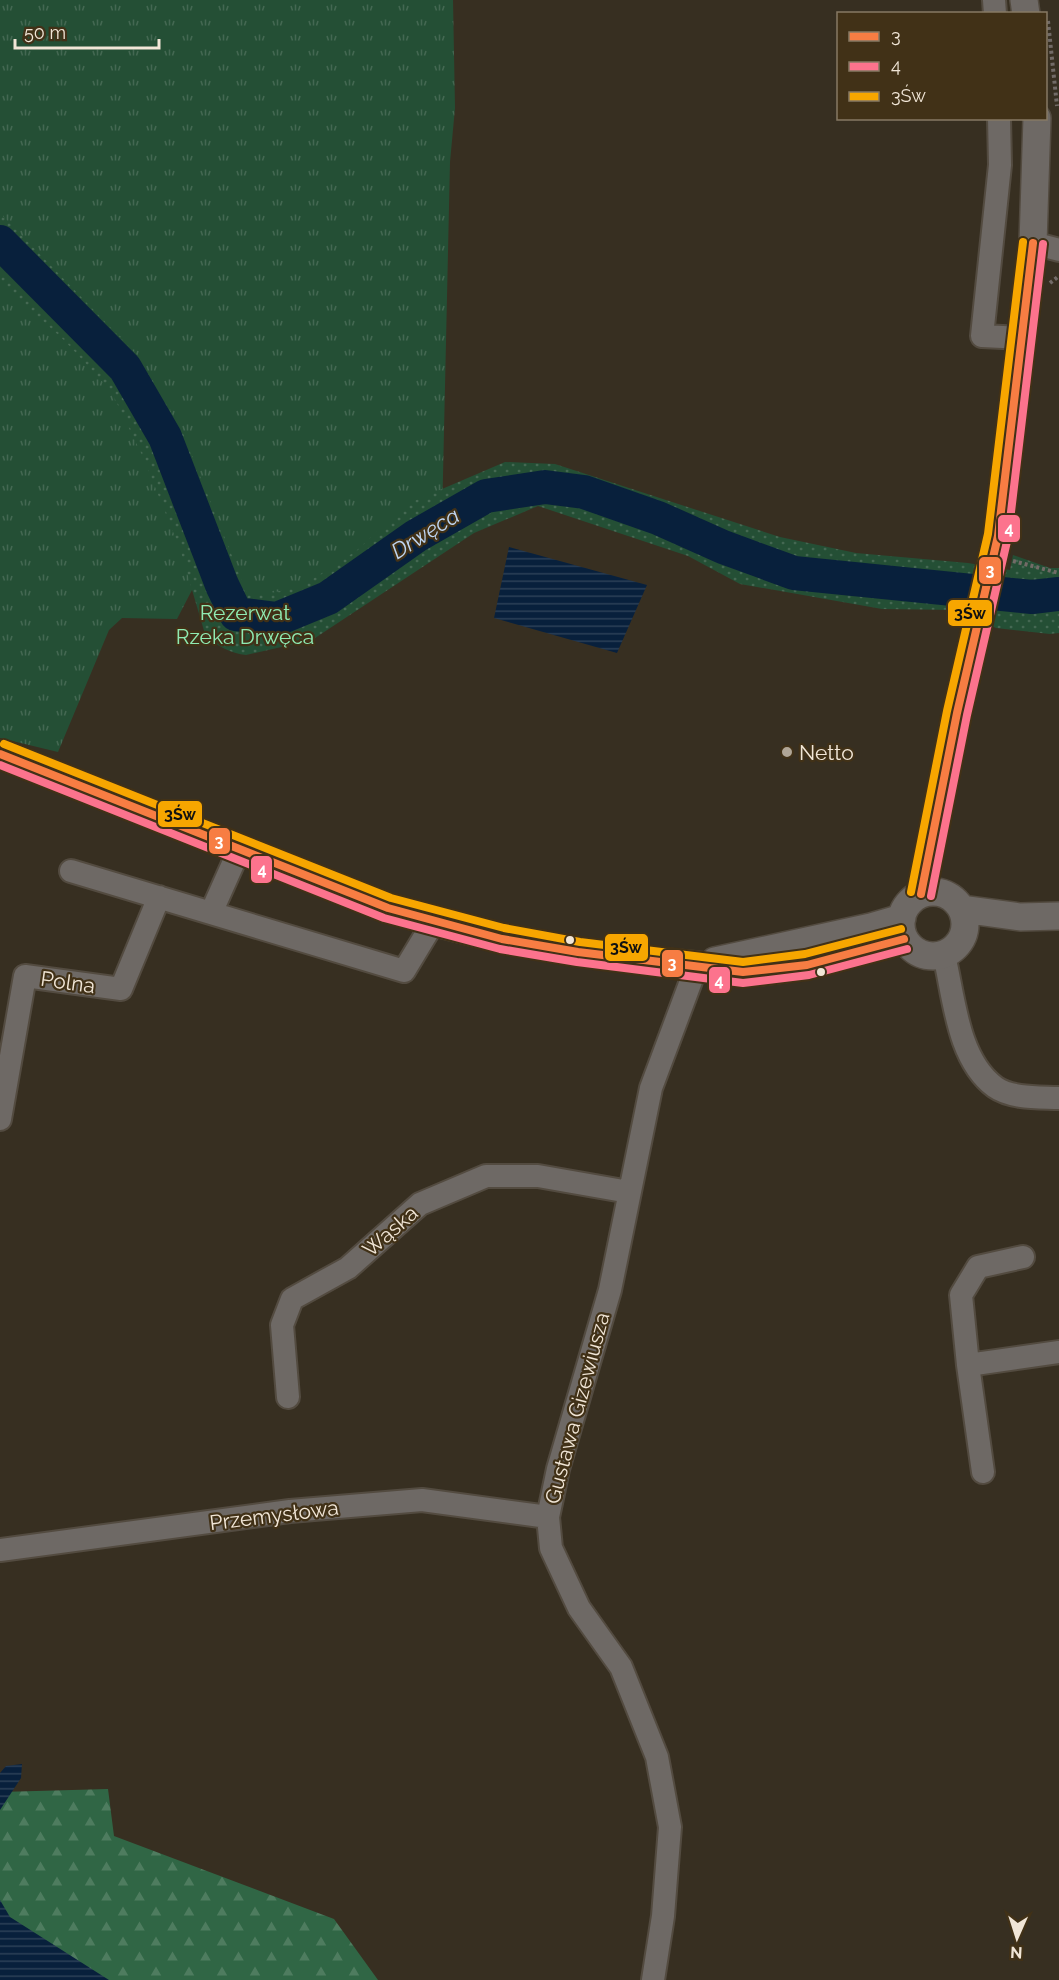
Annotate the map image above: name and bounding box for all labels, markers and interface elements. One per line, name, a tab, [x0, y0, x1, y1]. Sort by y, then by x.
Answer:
scale bar	[15, 12, 159, 50]
legend	[837, 12, 1047, 120]
text: 50 m	[24, 22, 66, 43]
text: 3	[891, 25, 901, 46]
text: 4	[891, 55, 901, 76]
text: 3Św	[891, 84, 926, 106]
water label: Drwęca	[386, 502, 464, 564]
line badge: 4	[997, 514, 1021, 543]
text: 4	[1004, 519, 1014, 538]
line badge: 3	[978, 556, 1002, 585]
text: 3	[986, 561, 995, 580]
line badge: 3Św	[947, 599, 993, 627]
park label: Rezerwat Rzeka Drwęca	[176, 600, 314, 649]
text: 3Św	[954, 603, 987, 623]
place label: Netto	[799, 740, 854, 765]
marker: Netto	[780, 745, 794, 759]
line badge: 3Św	[157, 800, 203, 828]
text: 3Św	[164, 804, 197, 824]
line badge: 3	[208, 827, 231, 855]
text: 3	[215, 832, 224, 851]
line badge: 4	[250, 855, 273, 884]
text: 4	[257, 860, 267, 879]
line badge: 3Św	[604, 933, 649, 962]
unlabelled marker	[564, 934, 576, 946]
text: 3Św	[610, 937, 643, 957]
line badge: 3	[661, 949, 684, 978]
text: 3	[668, 954, 677, 973]
street label: Polna	[39, 966, 97, 998]
line badge: 4	[708, 966, 731, 994]
unlabelled marker	[815, 966, 827, 978]
text: 4	[714, 971, 724, 990]
street label: Wąska	[357, 1200, 423, 1262]
street label: Gustawa Gizewiusza	[539, 1310, 615, 1506]
street label: Przemysłowa	[208, 1495, 340, 1535]
north arrow	[987, 1908, 1047, 1968]
text: N	[1010, 1943, 1023, 1962]

